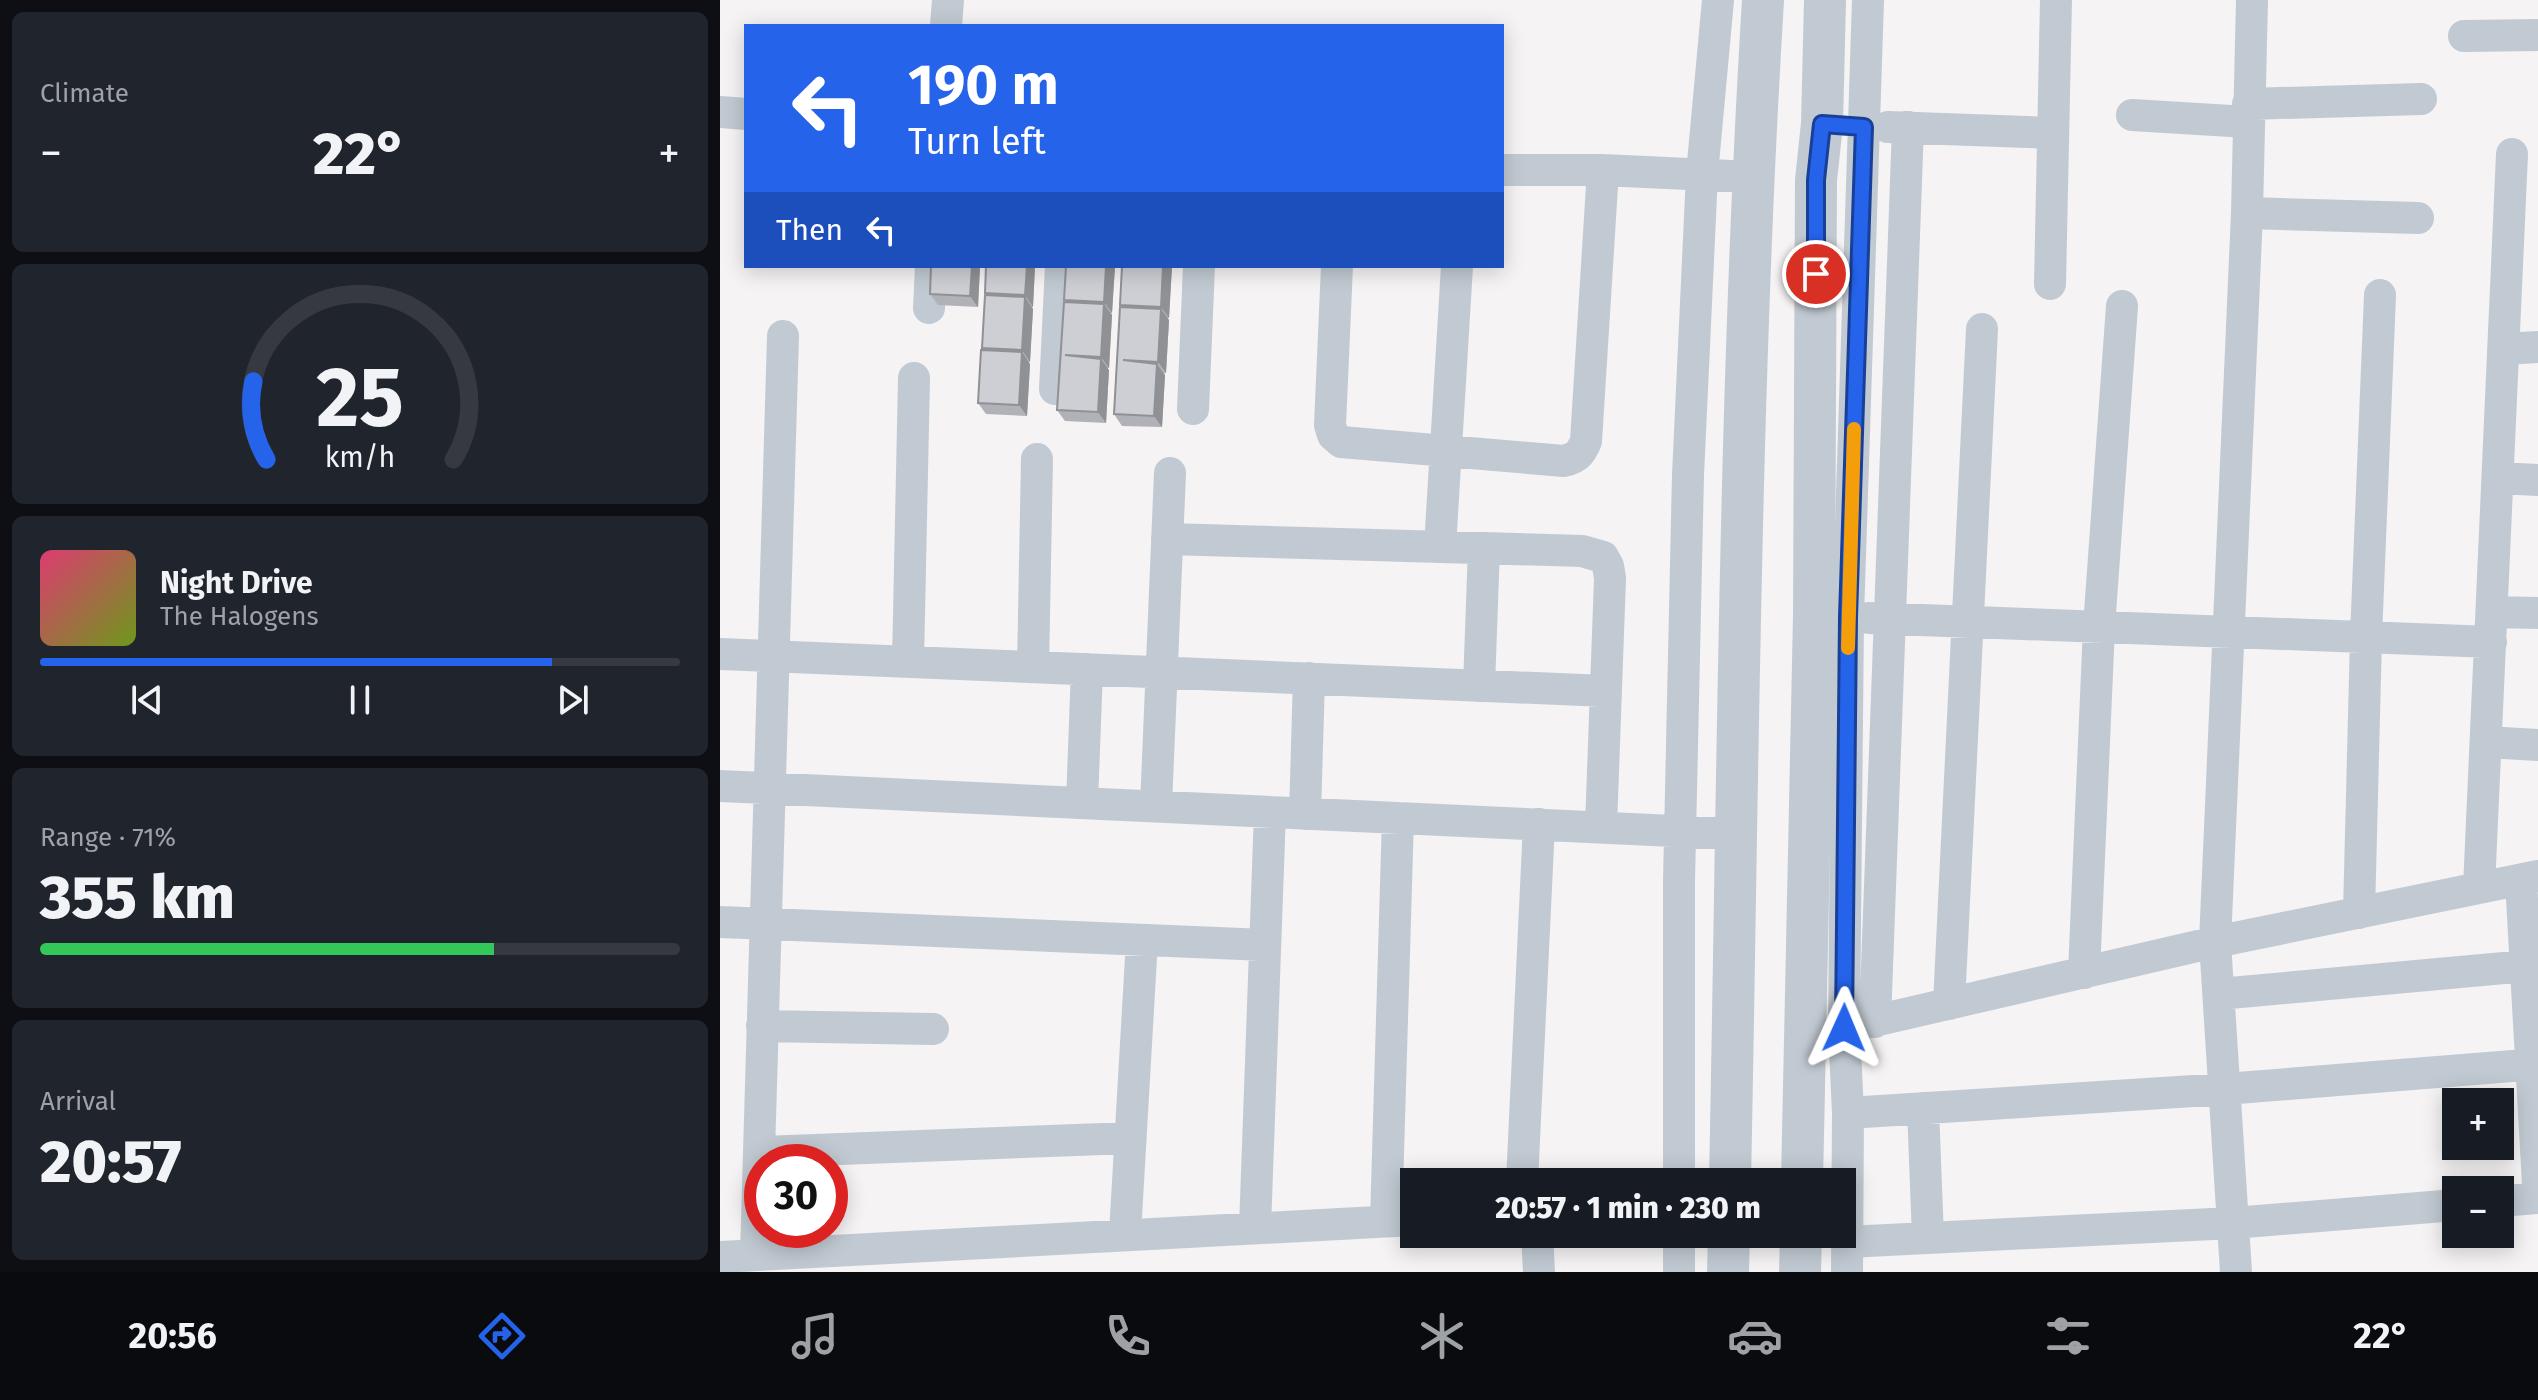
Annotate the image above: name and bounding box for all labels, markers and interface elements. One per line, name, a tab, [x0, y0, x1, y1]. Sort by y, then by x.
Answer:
text: 190 m	[908, 52, 1059, 119]
icon: left	[776, 56, 880, 160]
text: Climate	[40, 78, 129, 109]
text: 22°	[313, 118, 407, 190]
text: Turn left	[908, 120, 1046, 164]
text: −	[40, 127, 62, 180]
text: +	[658, 127, 680, 180]
icon: left	[859, 208, 903, 252]
text: Then	[776, 212, 843, 248]
pin	[1782, 240, 1850, 308]
icon: arrive	[1794, 252, 1838, 296]
text: 25	[316, 348, 404, 448]
text: km/h	[325, 440, 395, 475]
text: Night Drive	[160, 565, 313, 601]
text: The Halogens	[160, 601, 319, 632]
icon: previous	[125, 678, 169, 722]
icon: pause	[338, 678, 382, 722]
icon: next	[551, 678, 595, 722]
text: Range · 71%	[40, 822, 176, 853]
text: 355 km	[40, 862, 235, 934]
position arrow	[1802, 986, 1886, 1070]
text: Arrival	[40, 1086, 116, 1117]
map controls	[2442, 1088, 2514, 1248]
button: +	[2442, 1088, 2514, 1160]
text: 20:57	[40, 1126, 181, 1198]
speed limit sign: 30	[744, 1144, 848, 1248]
button: −	[2442, 1176, 2514, 1248]
text: 20:57 · 1 min · 230 m	[1495, 1190, 1761, 1226]
icon: directions	[474, 1308, 530, 1364]
icon: music	[787, 1308, 843, 1364]
icon: phone	[1100, 1308, 1156, 1364]
icon: climate	[1414, 1308, 1470, 1364]
icon: car	[1727, 1308, 1783, 1364]
icon: filters	[2040, 1308, 2096, 1364]
text: 20:56	[129, 1314, 217, 1358]
text: 22°	[2353, 1314, 2409, 1358]

